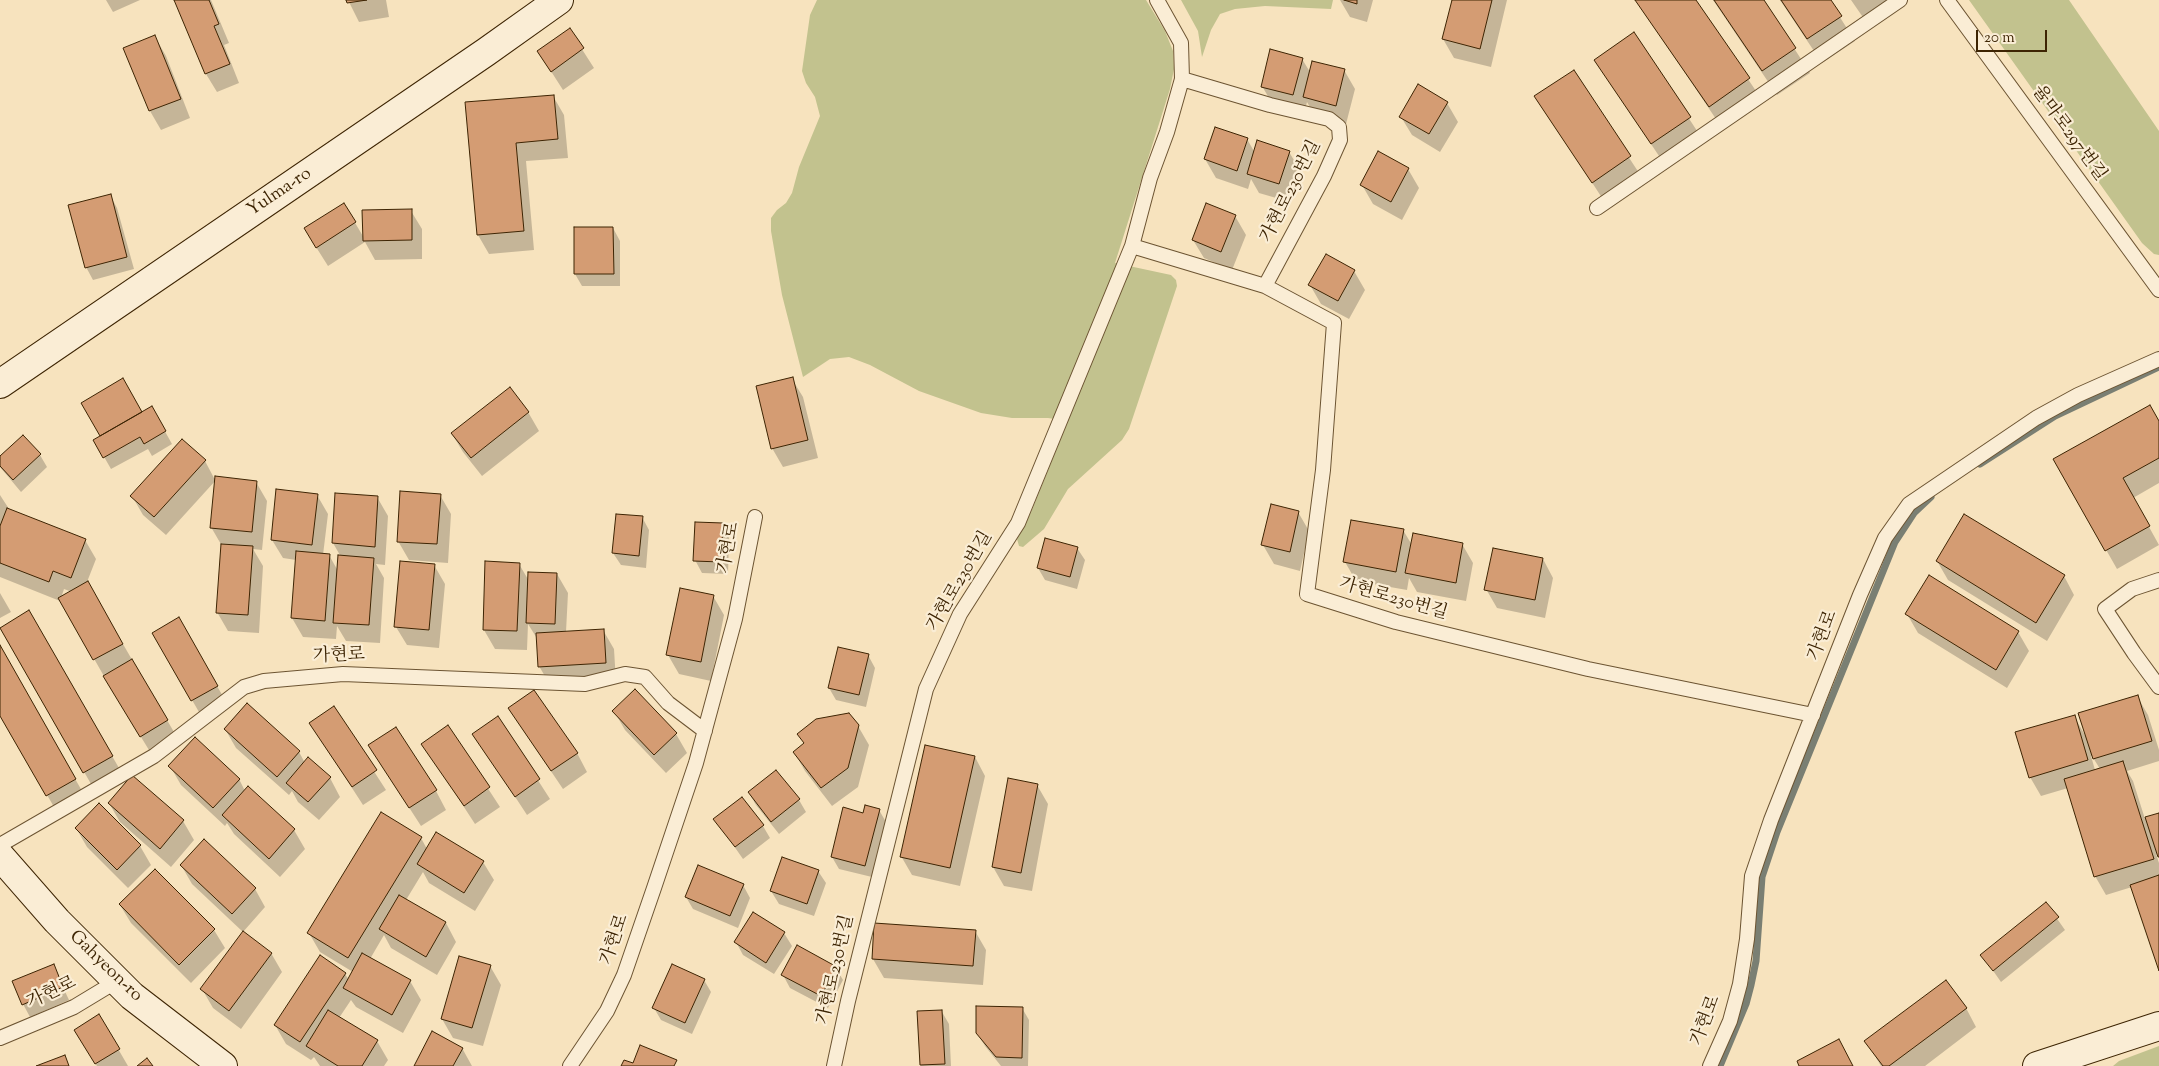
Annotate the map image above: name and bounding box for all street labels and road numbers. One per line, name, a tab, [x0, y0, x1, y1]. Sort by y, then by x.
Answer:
street label: 율마로297번길	[2026, 82, 2110, 186]
street label: 가현로230번길	[1257, 137, 1327, 247]
street label: Yulma-ro	[244, 164, 316, 222]
street label: 가현로	[714, 520, 746, 576]
street label: 가현로230번길	[924, 528, 998, 636]
street label: 가현로230번길	[1336, 574, 1450, 626]
street label: 가현로	[1805, 608, 1843, 664]
street label: 가현로	[313, 645, 365, 669]
street label: 가현로	[597, 912, 635, 968]
street label: 가현로230번길	[814, 913, 860, 1027]
street label: Gahyeon-ro	[64, 927, 146, 1007]
street label: 가현로	[24, 973, 80, 1015]
street label: 가현로	[1688, 993, 1726, 1049]

